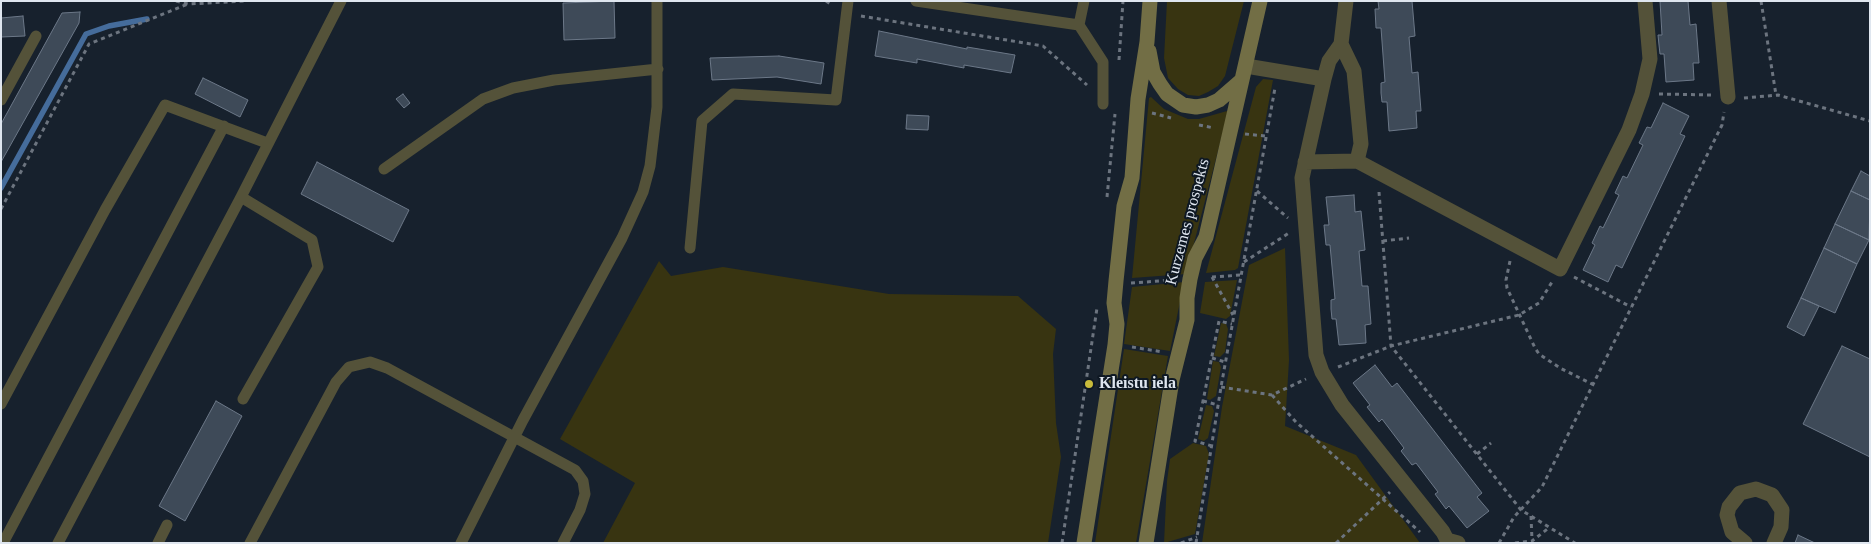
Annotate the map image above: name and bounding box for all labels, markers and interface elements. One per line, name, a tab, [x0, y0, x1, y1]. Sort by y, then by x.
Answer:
street label: Kurzemes prospekts	[1162, 157, 1214, 287]
place label: Kleistu iela	[1099, 374, 1176, 394]
marker: Kleistu iela	[1083, 378, 1095, 390]

